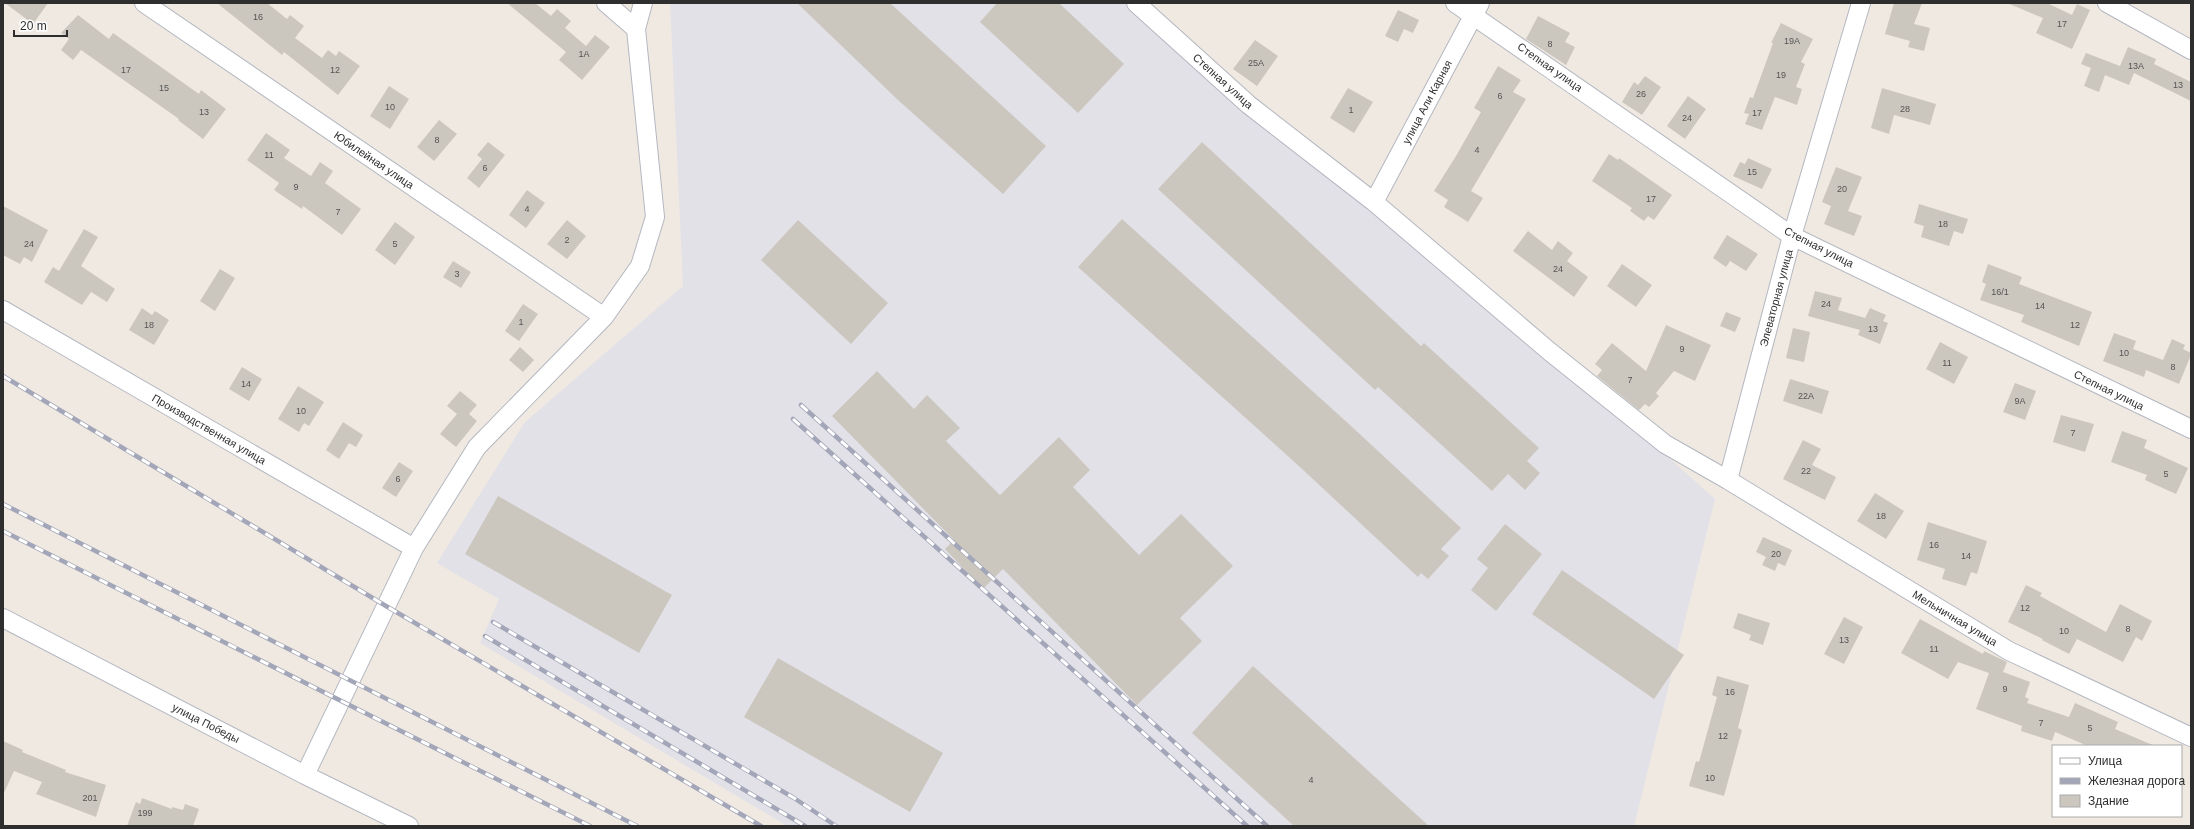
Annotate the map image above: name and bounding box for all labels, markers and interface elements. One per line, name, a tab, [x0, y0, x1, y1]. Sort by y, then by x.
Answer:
scale bar	[14, 12, 67, 38]
house number: 16	[253, 12, 263, 22]
text: 20 m	[20, 19, 47, 33]
house number: 17	[2057, 19, 2067, 29]
house number: 19А	[1784, 36, 1800, 46]
house number: 8	[1547, 39, 1553, 49]
street label: Степная улица	[1515, 40, 1585, 94]
house number: 1А	[578, 49, 590, 59]
street label: Степная улица	[1191, 51, 1256, 112]
house number: 25А	[1248, 58, 1264, 68]
street label: улица Али Карная	[1400, 58, 1454, 146]
house number: 13А	[2128, 61, 2144, 71]
house number: 17	[121, 65, 131, 75]
house number: 12	[330, 65, 340, 75]
house number: 19	[1776, 70, 1786, 80]
house number: 13	[2173, 80, 2183, 90]
house number: 15	[159, 83, 169, 93]
house number: 26	[1636, 89, 1646, 99]
house number: 6	[1497, 91, 1503, 101]
house number: 10	[385, 102, 395, 112]
house number: 28	[1900, 104, 1910, 114]
house number: 1	[1348, 105, 1354, 115]
house number: 13	[199, 107, 209, 117]
house number: 17	[1752, 108, 1762, 118]
house number: 24	[1682, 113, 1692, 123]
street label: Юбилейная улица	[332, 129, 417, 192]
house number: 8	[434, 135, 440, 145]
house number: 4	[1474, 145, 1480, 155]
house number: 11	[264, 150, 274, 160]
house number: 6	[482, 163, 488, 173]
house number: 15	[1747, 167, 1757, 177]
house number: 9	[293, 182, 299, 192]
house number: 20	[1837, 184, 1847, 194]
house number: 17	[1646, 194, 1656, 204]
house number: 4	[524, 204, 530, 214]
house number: 7	[335, 207, 341, 217]
house number: 18	[1938, 219, 1948, 229]
street label: Степная улица	[1782, 224, 1857, 270]
house number: 2	[564, 235, 570, 245]
house number: 24	[24, 239, 34, 249]
house number: 5	[392, 239, 398, 249]
street label: Элеваторная улица	[1757, 247, 1795, 348]
house number: 24	[1553, 264, 1563, 274]
house number: 3	[454, 269, 460, 279]
house number: 16/1	[1991, 287, 2009, 297]
house number: 24	[1821, 299, 1831, 309]
house number: 14	[2035, 301, 2045, 311]
house number: 1	[518, 317, 524, 327]
house number: 18	[144, 320, 154, 330]
house number: 12	[2070, 320, 2080, 330]
house number: 13	[1868, 324, 1878, 334]
house number: 9	[1679, 344, 1685, 354]
house number: 10	[2119, 348, 2129, 358]
house number: 11	[1942, 358, 1952, 368]
house number: 8	[2170, 362, 2176, 372]
street label: Степная улица	[2072, 368, 2147, 413]
house number: 7	[1627, 375, 1633, 385]
house number: 14	[241, 379, 251, 389]
street label: Производственная улица	[150, 391, 269, 467]
house number: 22А	[1798, 391, 1814, 401]
house number: 9А	[2014, 396, 2026, 406]
house number: 10	[296, 406, 306, 416]
house number: 7	[2070, 428, 2076, 438]
house number: 22	[1801, 466, 1811, 476]
house number: 5	[2163, 469, 2169, 479]
house number: 6	[395, 474, 401, 484]
house number: 18	[1876, 511, 1886, 521]
house number: 16	[1929, 540, 1939, 550]
house number: 20	[1771, 549, 1781, 559]
house number: 14	[1961, 551, 1971, 561]
street label: Мельничная улица	[1911, 588, 2000, 648]
house number: 12	[2020, 603, 2030, 613]
house number: 8	[2125, 624, 2131, 634]
house number: 10	[2059, 626, 2069, 636]
house number: 13	[1839, 635, 1849, 645]
house number: 11	[1929, 644, 1939, 654]
house number: 9	[2002, 684, 2008, 694]
house number: 16	[1725, 687, 1735, 697]
street label: улица Победы	[170, 701, 242, 745]
house number: 7	[2038, 718, 2044, 728]
house number: 5	[2087, 723, 2093, 733]
house number: 12	[1718, 731, 1728, 741]
legend	[2052, 745, 2182, 817]
text: Улица	[2088, 754, 2122, 768]
house number: 10	[1705, 773, 1715, 783]
text: Железная дорога	[2088, 774, 2185, 788]
house number: 4	[1308, 775, 1314, 785]
house number: 201	[82, 793, 98, 803]
text: Здание	[2088, 794, 2129, 808]
house number: 199	[137, 808, 153, 818]

